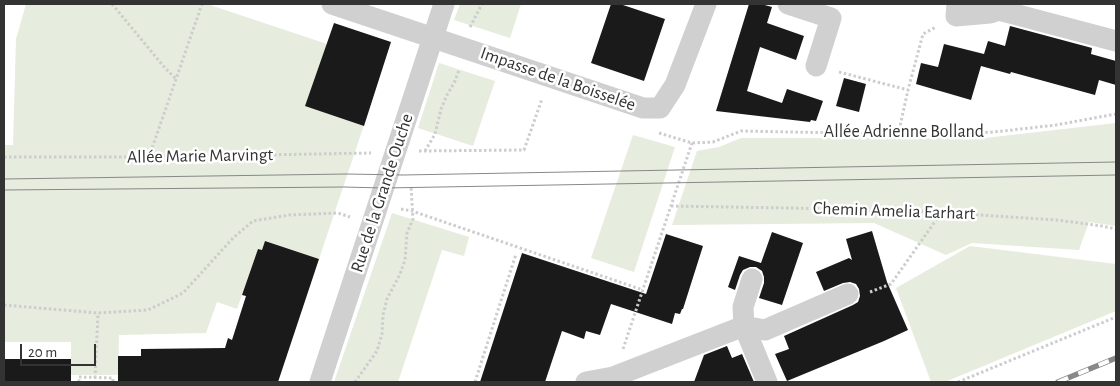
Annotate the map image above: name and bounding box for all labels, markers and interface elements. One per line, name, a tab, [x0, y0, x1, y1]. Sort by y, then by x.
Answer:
street label: Impasse de la Boisselée	[478, 42, 638, 116]
street label: Rue de la Grande Ouche	[346, 111, 418, 275]
street label: Allée Adrienne Bolland	[824, 121, 984, 143]
street label: Allée Marie Marvingt	[127, 144, 273, 168]
street label: Chemin Amelia Earhart	[812, 197, 976, 225]
scale bar	[22, 334, 99, 366]
text: 20 m	[28, 345, 57, 360]

